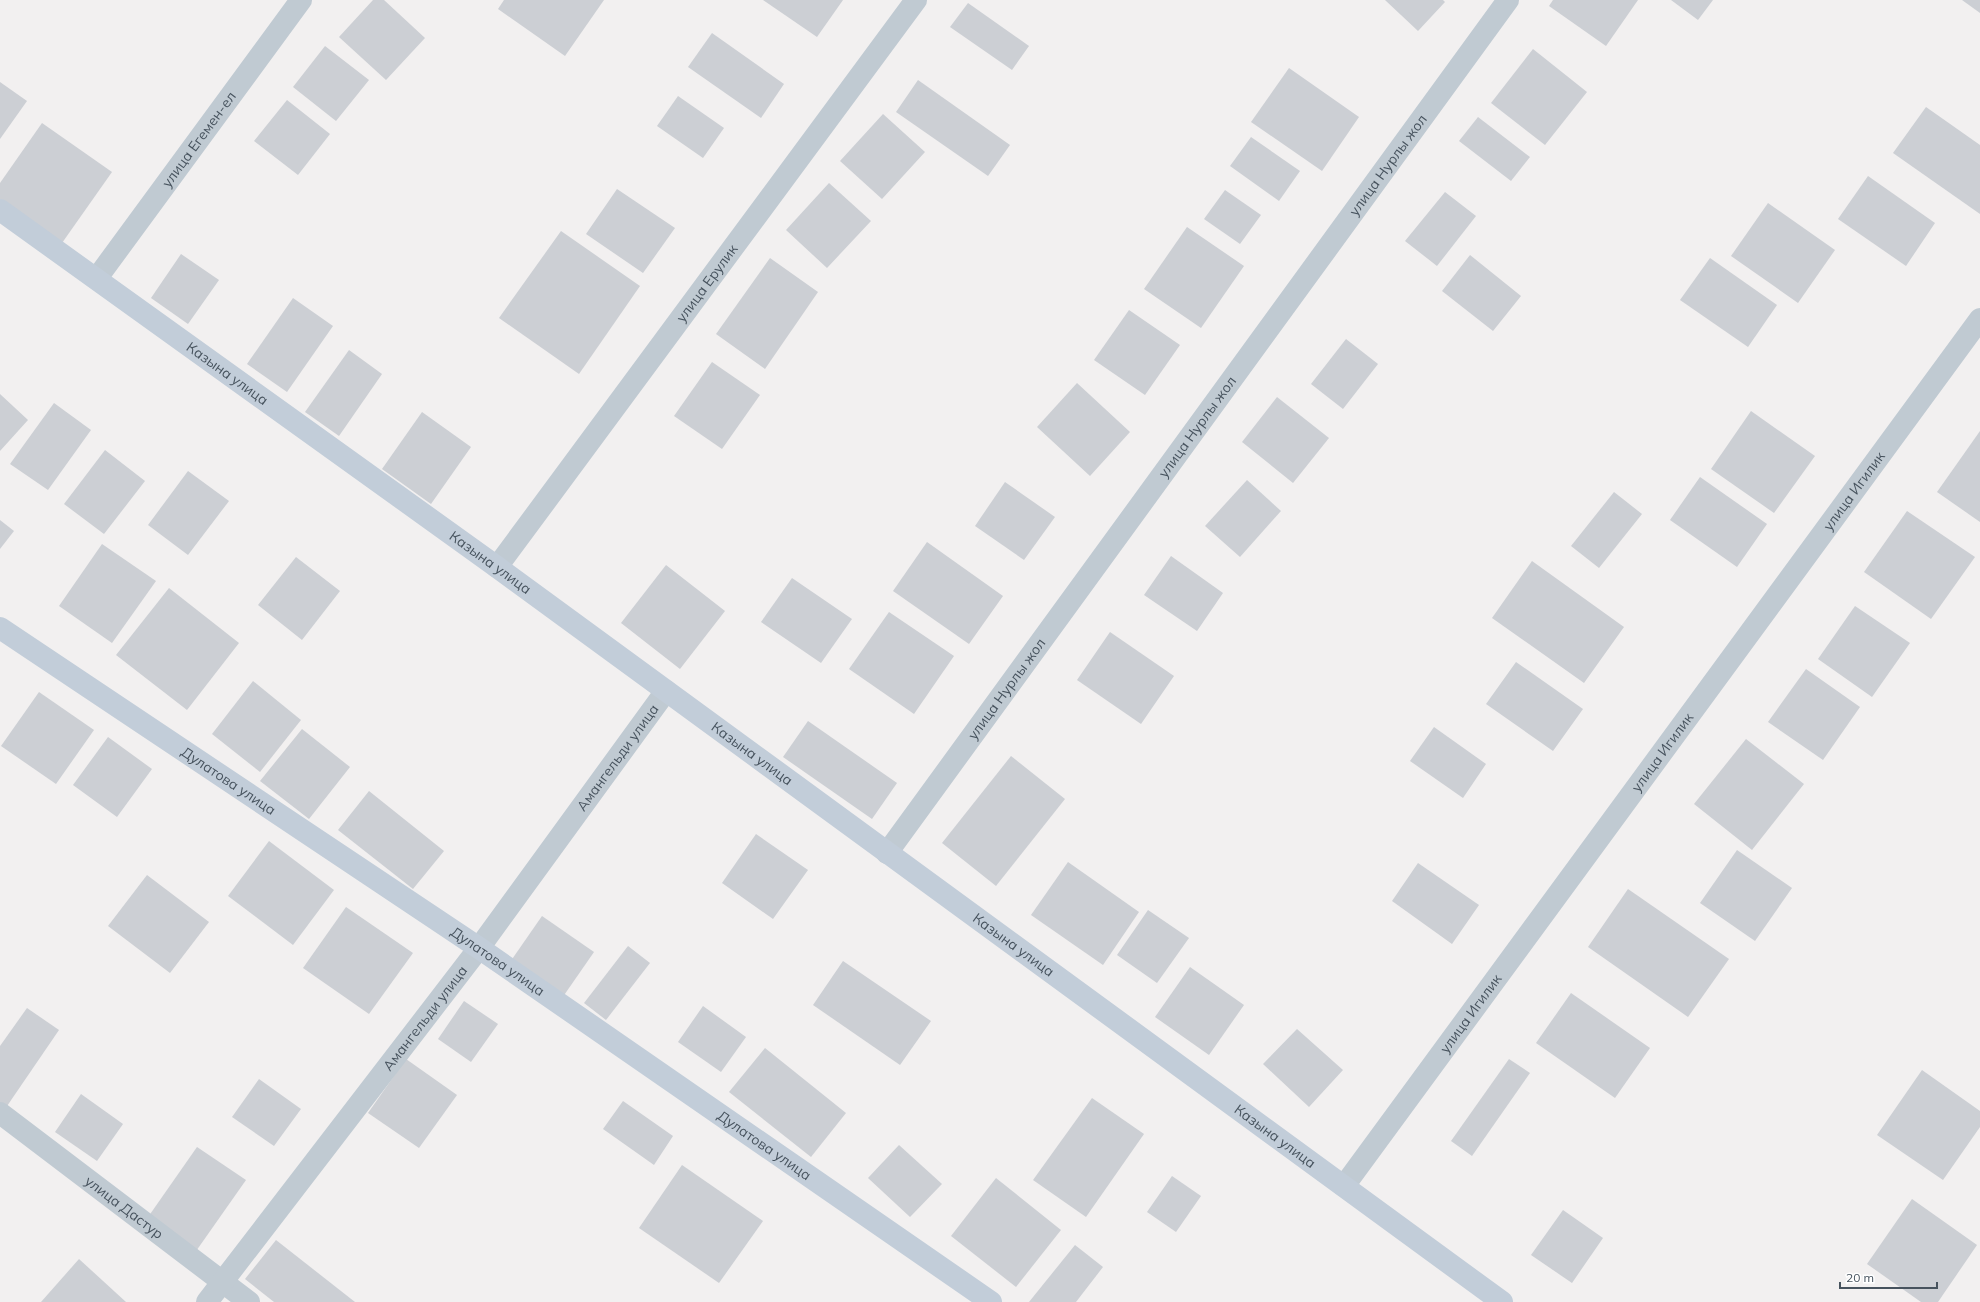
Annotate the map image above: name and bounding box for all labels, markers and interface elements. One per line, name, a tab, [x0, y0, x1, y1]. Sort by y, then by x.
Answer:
street label: улица Егемен-ел	[158, 88, 240, 191]
street label: улица Нурлы жол	[1345, 111, 1431, 219]
street label: улица Ерулик	[672, 240, 742, 326]
street label: Казына улица	[183, 338, 272, 409]
street label: улица Нурлы жол	[1154, 373, 1240, 481]
street label: улица Игилик	[1819, 448, 1889, 534]
street label: Казына улица	[446, 527, 535, 598]
street label: улица Нурлы жол	[964, 635, 1049, 743]
street label: Амангельди улица	[573, 701, 663, 815]
street label: улица Игилик	[1627, 709, 1697, 795]
street label: Казына улица	[708, 718, 796, 789]
street label: Дулатова улица	[178, 743, 279, 819]
street label: Казына улица	[969, 909, 1058, 981]
street label: Дулатова улица	[447, 923, 548, 1000]
street label: Амангельди улица	[379, 962, 471, 1074]
street label: улица Игилик	[1436, 970, 1506, 1057]
street label: Казына улица	[1231, 1100, 1320, 1172]
street label: Дулатова улица	[714, 1107, 815, 1184]
street label: улица Дастур	[81, 1172, 167, 1243]
scale bar	[1840, 1264, 1937, 1290]
text: 20 m	[1846, 1270, 1874, 1285]

